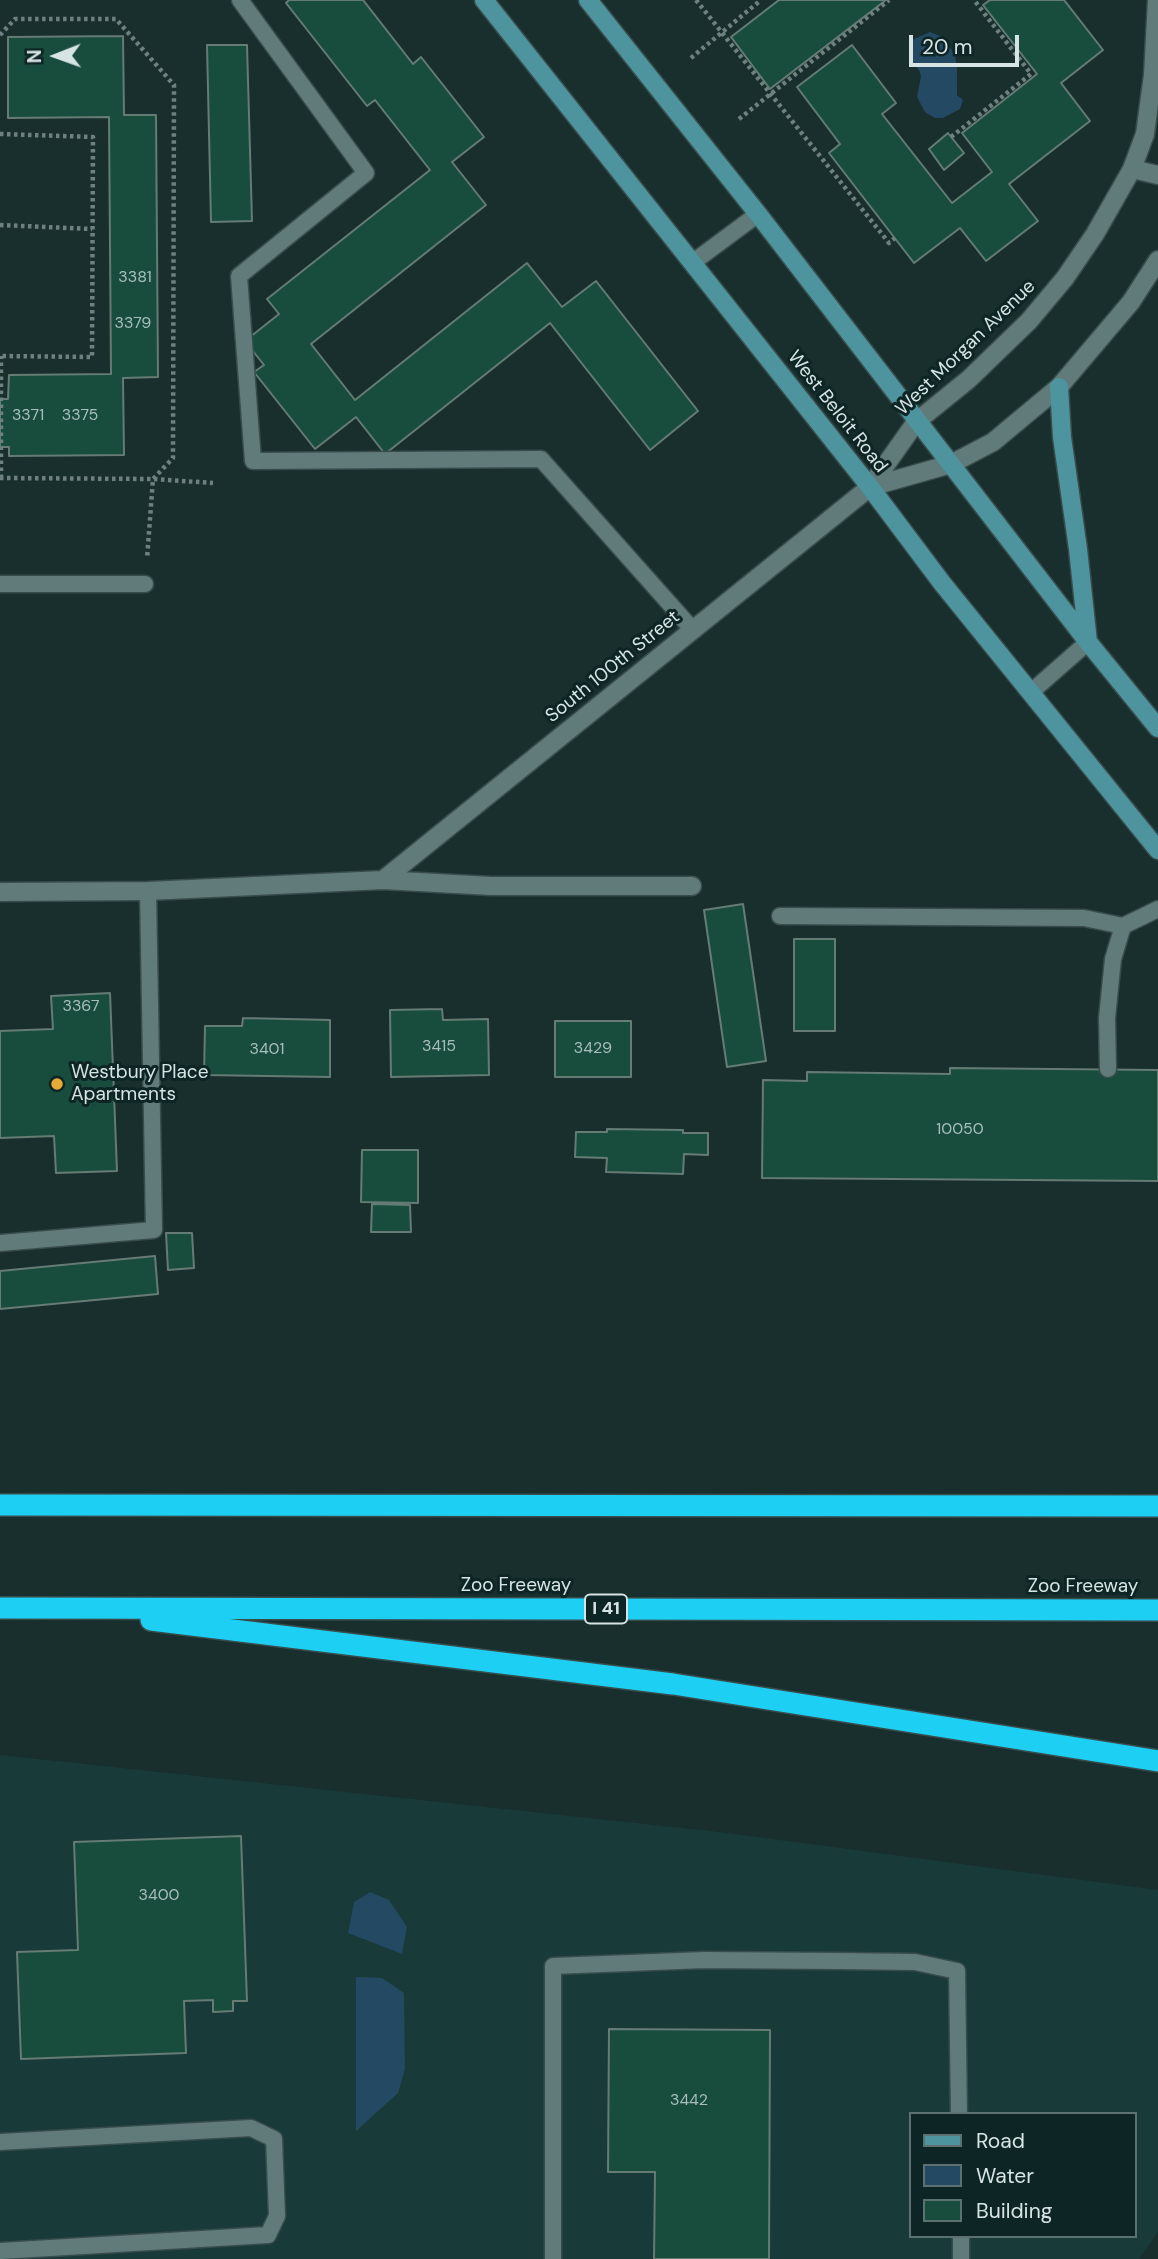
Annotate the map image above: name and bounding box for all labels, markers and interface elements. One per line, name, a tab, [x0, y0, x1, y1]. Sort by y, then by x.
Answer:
north arrow	[21, 21, 91, 91]
scale bar	[913, 21, 1023, 65]
text: 20 m	[922, 33, 973, 61]
text: N	[22, 49, 47, 64]
house number: 3381	[118, 268, 152, 288]
street label: West Morgan Avenue	[891, 275, 1041, 421]
house number: 3379	[115, 314, 151, 334]
street label: West Beloit Road	[782, 346, 892, 478]
house number: 3371	[12, 406, 44, 426]
house number: 3375	[62, 406, 98, 426]
street label: South 100th Street	[541, 606, 685, 728]
house number: 3367	[62, 997, 100, 1017]
house number: 3415	[422, 1037, 456, 1057]
house number: 3429	[574, 1039, 612, 1059]
house number: 3401	[249, 1040, 285, 1060]
place label: Westbury Place Apartments	[71, 1062, 208, 1106]
marker: Westbury Place Apartments	[49, 1076, 65, 1092]
house number: 10050	[936, 1120, 984, 1140]
street label: Zoo Freeway	[461, 1575, 571, 1597]
street label: Zoo Freeway	[1028, 1576, 1138, 1598]
road number: I 41	[585, 1594, 627, 1624]
house number: 3400	[138, 1886, 180, 1906]
house number: 3442	[670, 2091, 708, 2111]
legend	[909, 2112, 1137, 2238]
text: Road	[976, 2127, 1025, 2155]
text: Water	[976, 2162, 1034, 2190]
text: Building	[976, 2197, 1052, 2225]

